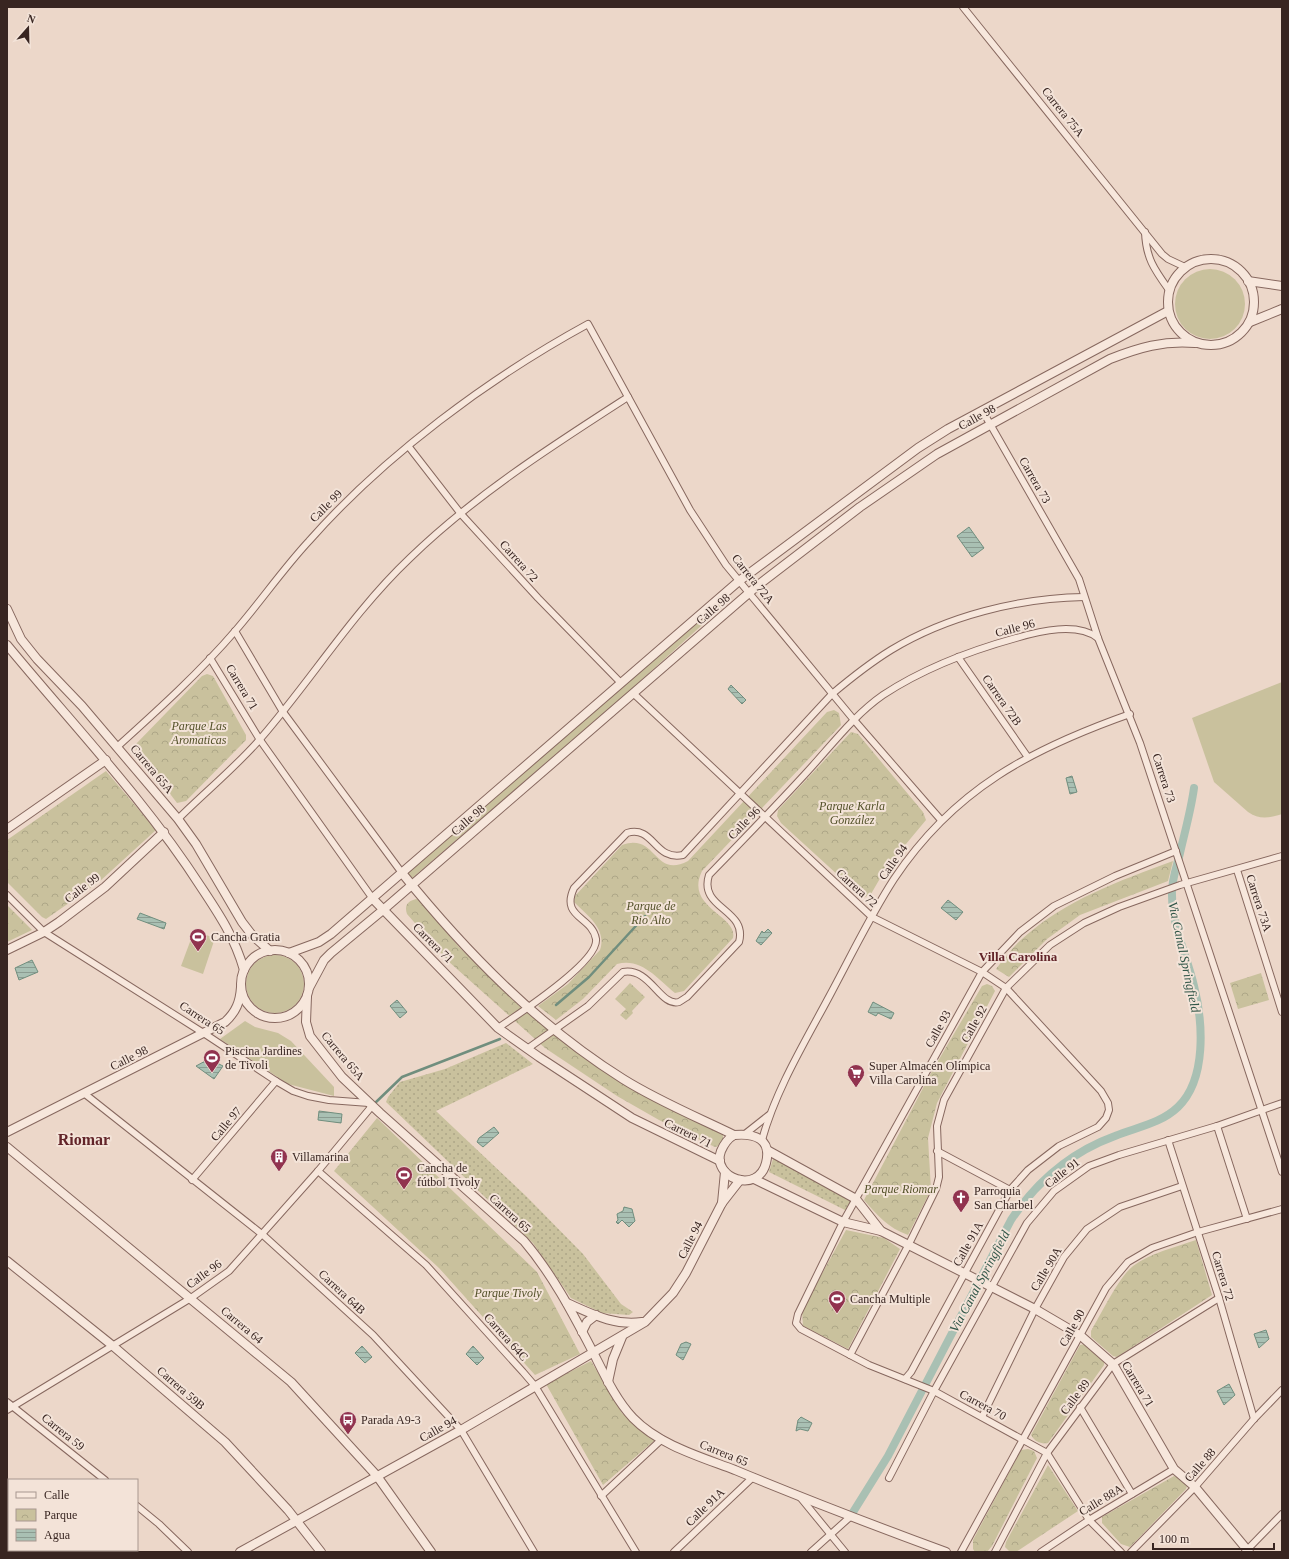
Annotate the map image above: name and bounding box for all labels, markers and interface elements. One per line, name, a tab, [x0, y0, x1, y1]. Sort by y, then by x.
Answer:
north arrow	[8, 8, 48, 48]
text: N	[26, 12, 37, 26]
street label: Carrera 75A	[1039, 84, 1087, 140]
street label: Calle 98	[956, 401, 998, 433]
street label: Carrera 73	[1016, 454, 1054, 506]
street label: Calle 99	[307, 487, 345, 525]
street label: Carrera 72	[497, 537, 541, 585]
street label: Carrera 72A	[729, 551, 777, 607]
street label: Calle 98	[693, 590, 733, 628]
street label: Calle 96	[994, 616, 1036, 640]
street label: Carrera 71	[223, 662, 261, 712]
street label: Carrera 72B	[979, 672, 1025, 728]
park label: Parque Las Aromaticas	[170, 719, 227, 747]
street label: Carrera 65A	[127, 742, 177, 797]
street label: Carrera 73	[1149, 752, 1179, 804]
park label: Parque Karla González	[818, 799, 885, 827]
street label: Calle 98	[448, 801, 488, 839]
street label: Calle 96	[725, 804, 763, 842]
street label: Calle 94	[876, 841, 910, 883]
street label: Carrera 72	[833, 866, 881, 910]
street label: Calle 99	[62, 870, 102, 906]
street label: Carrera 73A	[1243, 872, 1275, 934]
park label: Parque de Rio Alto	[625, 899, 676, 927]
water label: Via Canal Springfield	[1165, 900, 1204, 1014]
street label: Carrera 71	[410, 920, 456, 966]
sports icon: Cancha Gratia	[188, 927, 208, 952]
place label: Cancha Gratia	[211, 930, 281, 944]
district label: Villa Carolina	[979, 949, 1058, 964]
street label: Carrera 65	[177, 998, 227, 1038]
street label: Calle 92	[958, 1003, 990, 1045]
street label: Calle 93	[922, 1008, 954, 1050]
street label: Carrera 65A	[318, 1029, 368, 1084]
street label: Calle 98	[108, 1043, 150, 1073]
place label: Piscina Jardines de Tivoli	[225, 1044, 302, 1072]
sports icon: Piscina Jardines de Tivoli	[202, 1048, 222, 1073]
place label: Super Almacén Olímpica Villa Carolina	[869, 1059, 991, 1087]
supermarket icon: Super Almacén Olímpica Villa Carolina	[846, 1063, 866, 1088]
street label: Calle 97	[208, 1104, 244, 1144]
street label: Carrera 71	[662, 1116, 714, 1150]
district label: Riomar	[58, 1131, 110, 1148]
building icon: Villamarina	[269, 1147, 289, 1172]
place label: Villamarina	[292, 1150, 349, 1164]
street label: Calle 91	[1042, 1155, 1082, 1191]
place label: Cancha de fútbol Tivoly	[417, 1161, 480, 1189]
sports icon: Cancha de fútbol Tivoly	[394, 1165, 414, 1190]
park label: Parque Riomar	[863, 1182, 938, 1196]
place label: Parroquia San Charbel	[974, 1184, 1034, 1212]
church icon: Parroquia San Charbel	[951, 1188, 971, 1213]
street label: Carrera 65	[486, 1191, 534, 1235]
street label: Calle 94	[675, 1219, 705, 1261]
street label: Calle 91A	[950, 1219, 986, 1269]
water label: Via Canal Springfield	[946, 1227, 1013, 1335]
street label: Calle 90A	[1027, 1244, 1065, 1294]
street label: Carrera 72	[1209, 1250, 1237, 1302]
street label: Calle 96	[184, 1256, 224, 1292]
street label: Carrera 64B	[316, 1267, 368, 1317]
park label: Parque Tivoly	[473, 1286, 542, 1300]
sports icon: Cancha Multiple	[827, 1289, 847, 1314]
place label: Cancha Multiple	[850, 1292, 930, 1306]
street label: Carrera 64	[218, 1303, 266, 1347]
street label: Calle 90	[1056, 1307, 1088, 1349]
street label: Carrera 64C	[481, 1310, 531, 1364]
street label: Carrera 71	[1119, 1359, 1157, 1409]
street label: Carrera 59B	[154, 1363, 208, 1413]
street label: Calle 89	[1057, 1377, 1093, 1417]
street label: Carrera 70	[957, 1387, 1009, 1423]
bus stop icon: Parada A9-3	[338, 1410, 358, 1435]
street label: Carrera 59	[39, 1411, 87, 1453]
place label: Parada A9-3	[361, 1413, 421, 1427]
street label: Calle 94	[417, 1413, 459, 1445]
street label: Carrera 65	[698, 1437, 750, 1469]
street label: Calle 88	[1181, 1445, 1219, 1485]
legend	[8, 1479, 138, 1551]
street label: Calle 88A	[1076, 1481, 1126, 1519]
street label: Calle 91A	[683, 1485, 728, 1529]
text: Calle	[44, 1488, 69, 1502]
text: Parque	[44, 1508, 77, 1522]
scale bar	[1153, 1525, 1274, 1551]
text: Agua	[44, 1528, 71, 1542]
text: 100 m	[1159, 1532, 1190, 1546]

